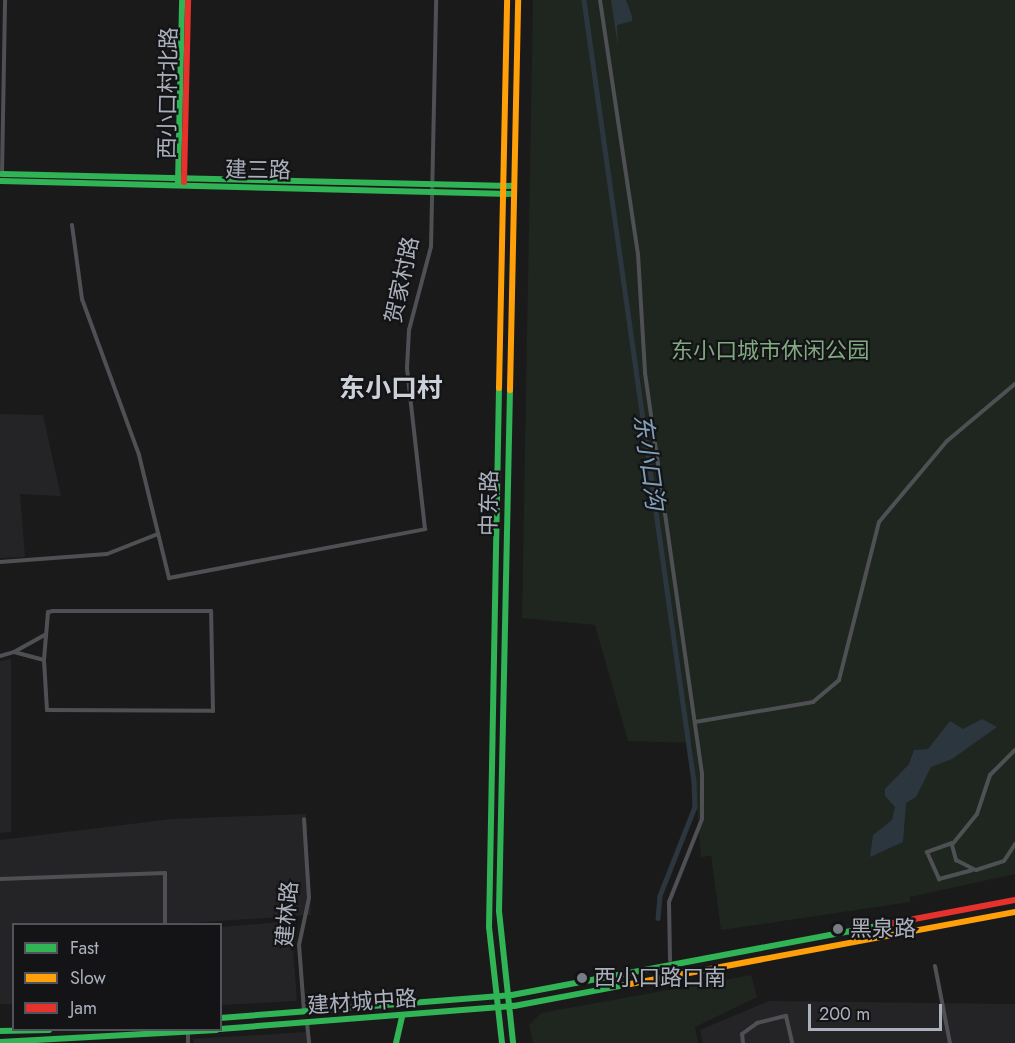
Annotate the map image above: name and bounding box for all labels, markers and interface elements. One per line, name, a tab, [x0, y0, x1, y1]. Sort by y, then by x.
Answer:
street label: 西小口村北路	[154, 27, 182, 159]
street label: 建三路	[225, 156, 291, 184]
street label: 贺家村路	[380, 234, 424, 326]
park label: 东小口城市休闲公园	[671, 338, 869, 364]
district label: 东小口村	[339, 373, 443, 405]
water label: 东小口沟	[628, 412, 670, 512]
street label: 中东路	[475, 470, 503, 536]
street label: 建林路	[271, 880, 303, 948]
place label: 黑泉路	[850, 916, 916, 942]
marker: 黑泉路	[831, 922, 845, 936]
legend	[12, 923, 222, 1031]
text: Fast	[70, 935, 99, 961]
text: Slow	[70, 965, 106, 991]
place label: 西小口路口南	[594, 965, 726, 991]
marker: 西小口路口南	[575, 971, 589, 985]
street label: 建材城中路	[306, 985, 418, 1019]
scale bar	[811, 992, 944, 1030]
text: Jam	[70, 995, 97, 1021]
text: 200 m	[819, 1001, 870, 1027]

